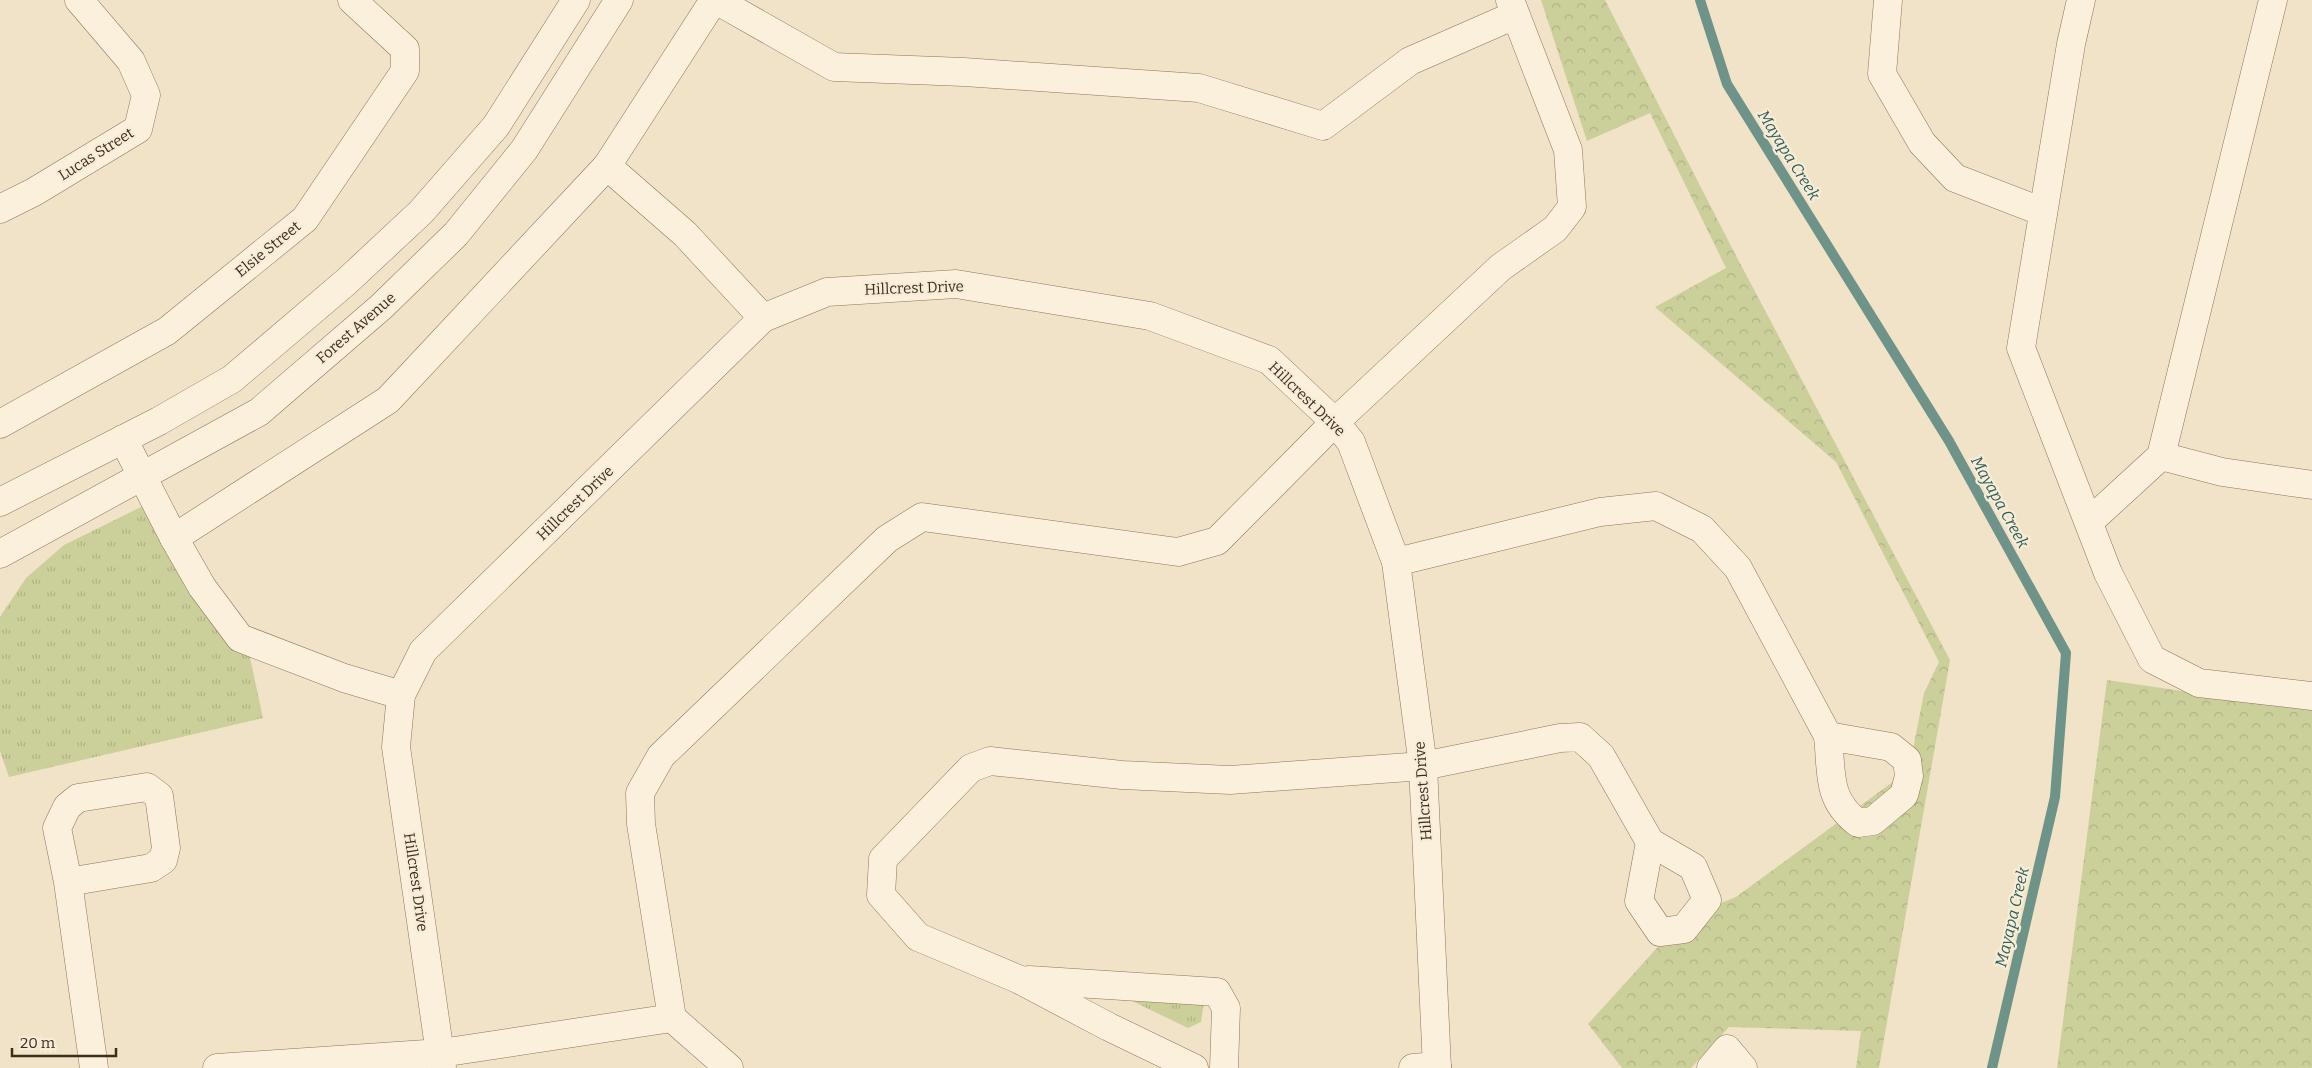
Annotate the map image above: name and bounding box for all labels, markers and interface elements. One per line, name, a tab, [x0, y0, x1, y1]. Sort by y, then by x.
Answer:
water label: Mayapa Creek	[1754, 107, 1824, 204]
street label: Lucas Street	[55, 123, 137, 184]
street label: Elsie Street	[232, 217, 305, 281]
street label: Hillcrest Drive	[864, 277, 964, 299]
street label: Forest Avenue	[313, 289, 399, 367]
street label: Hillcrest Drive	[1265, 358, 1349, 440]
water label: Mayapa Creek	[1967, 453, 2033, 552]
street label: Hillcrest Drive	[533, 462, 617, 544]
street label: Hillcrest Drive	[1411, 741, 1435, 841]
street label: Hillcrest Drive	[400, 831, 432, 933]
water label: Mayapa Creek	[1991, 865, 2033, 969]
scale bar	[12, 1026, 116, 1058]
text: 20 m	[20, 1034, 56, 1052]

